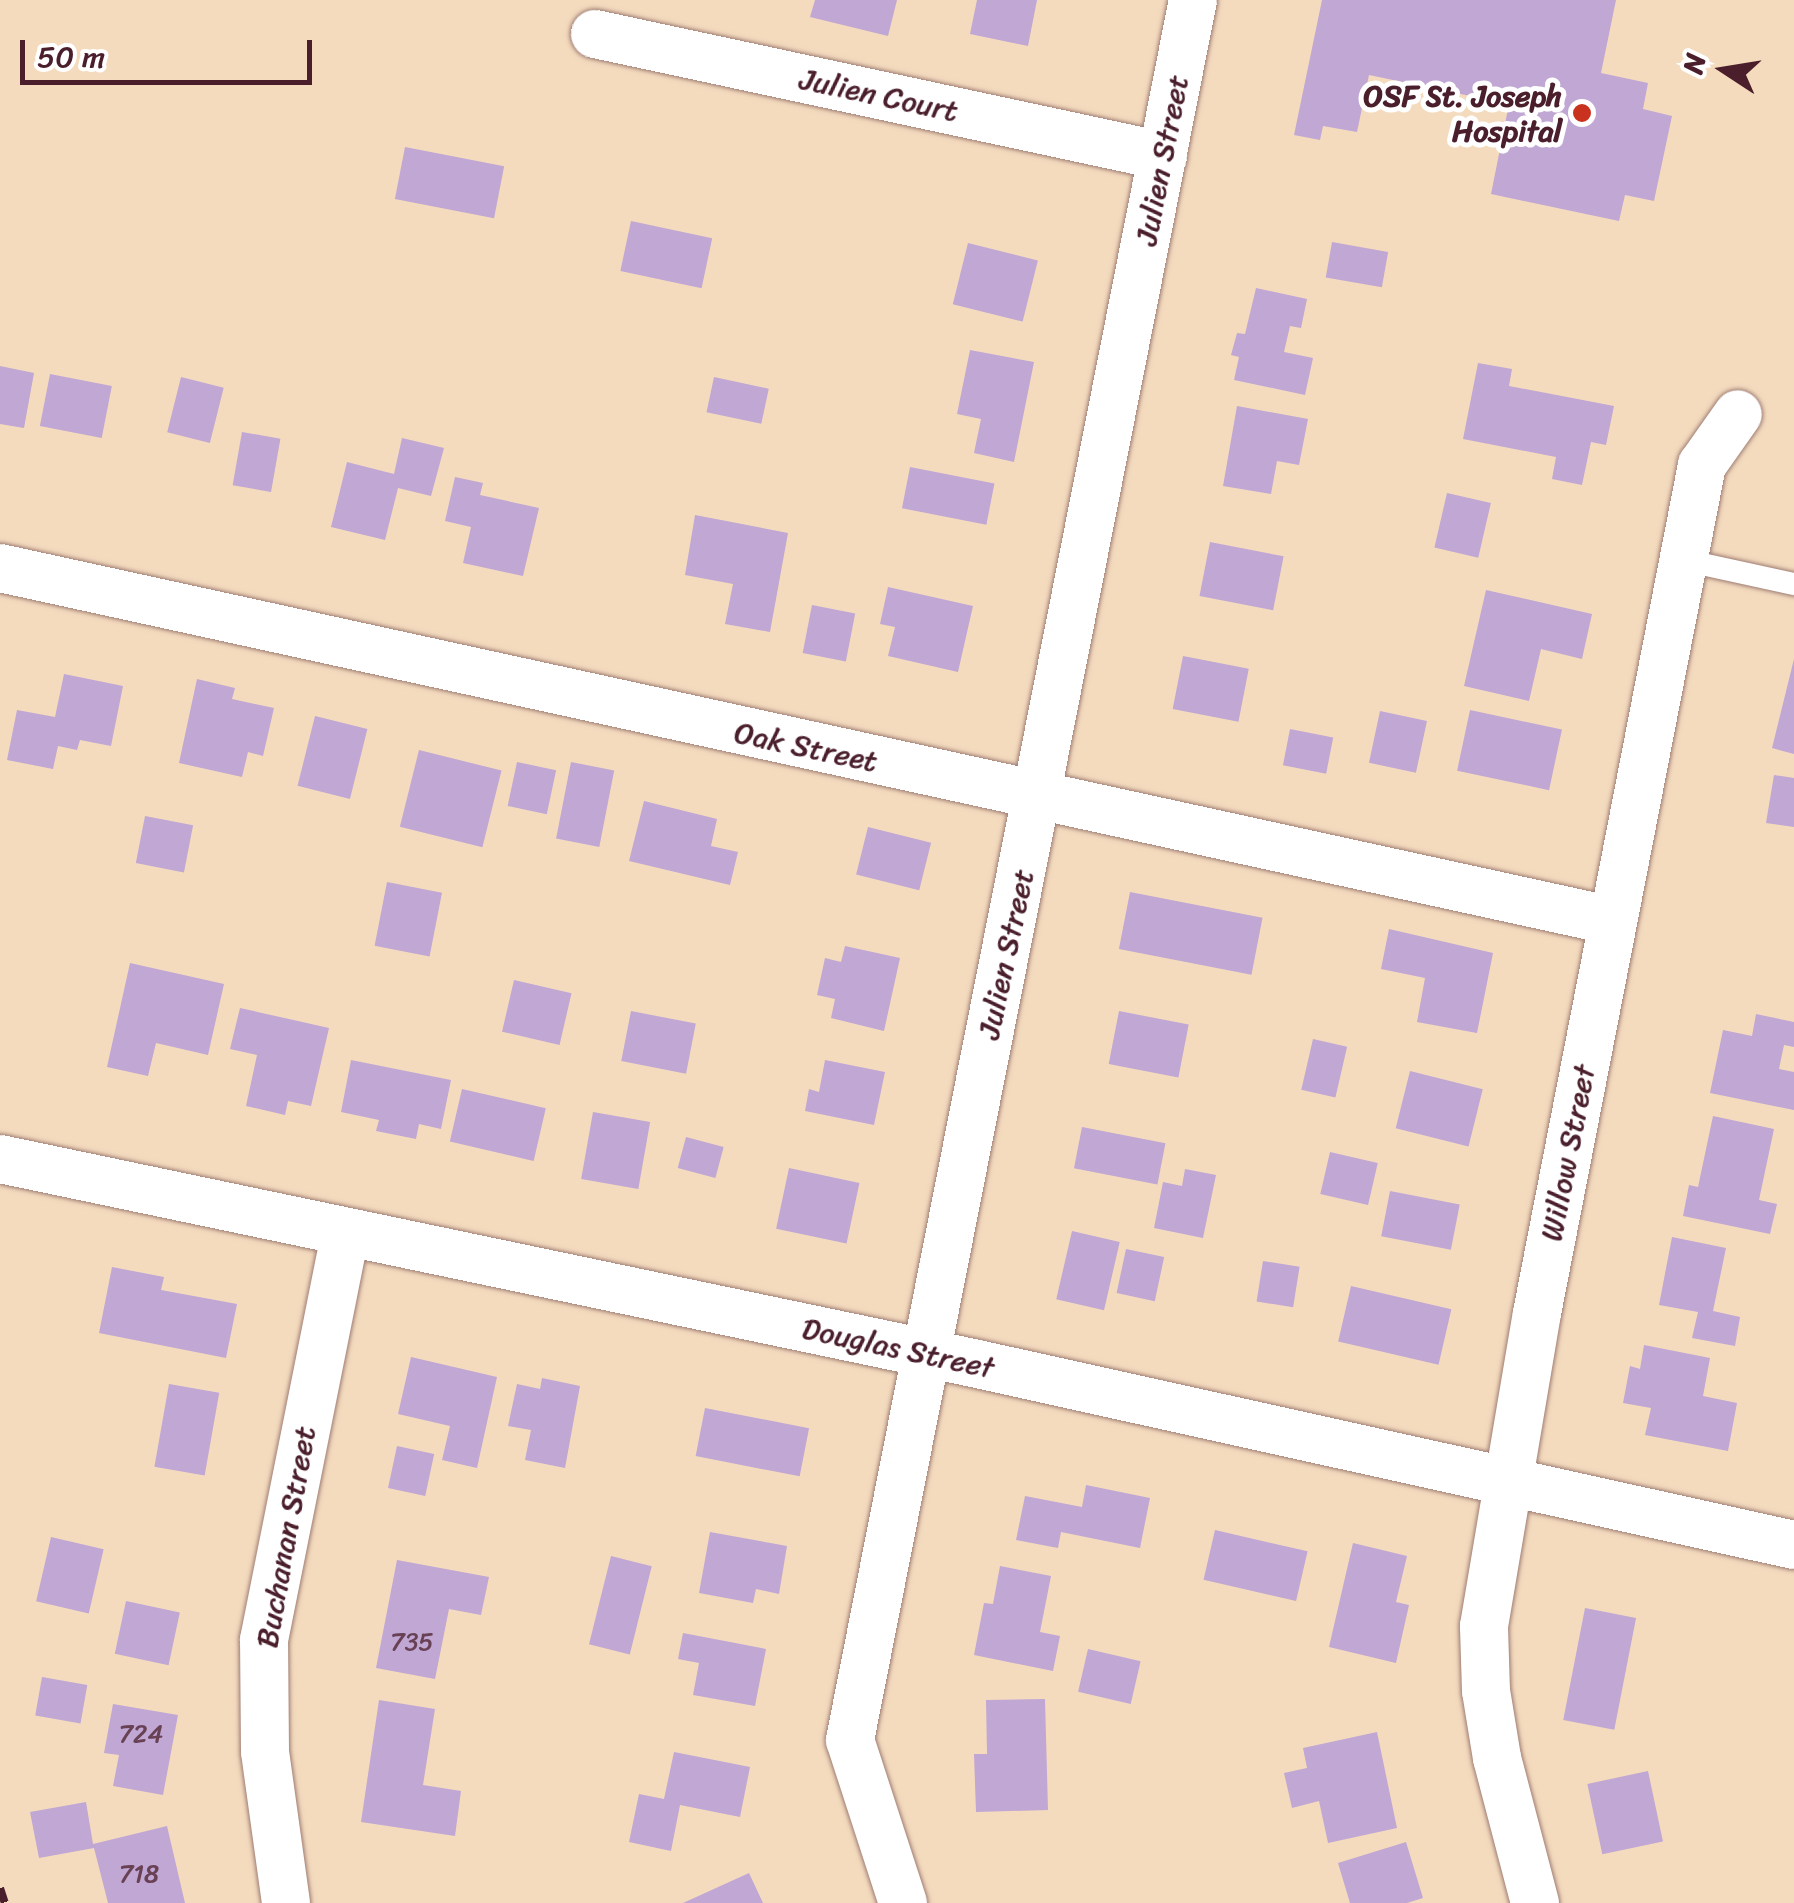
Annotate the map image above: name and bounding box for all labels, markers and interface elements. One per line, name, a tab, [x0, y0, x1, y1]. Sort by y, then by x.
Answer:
scale bar	[25, 20, 318, 82]
north arrow	[1674, 20, 1774, 120]
text: 50 m	[37, 30, 105, 84]
text: N	[1668, 49, 1720, 78]
street label: Julien Court	[797, 61, 961, 129]
street label: Julien Street	[1128, 72, 1196, 248]
place label: OSF St. Joseph Hospital	[1361, 78, 1562, 148]
marker: OSF St. Joseph Hospital	[1571, 102, 1593, 124]
street label: Oak Street	[731, 714, 881, 780]
street label: Julien Street	[970, 866, 1042, 1042]
street label: Willow Street	[1533, 1061, 1603, 1245]
street label: Douglas Street	[799, 1310, 997, 1386]
street label: Buchanan Street	[249, 1424, 323, 1650]
house number: 735	[390, 1627, 434, 1657]
house number: 724	[119, 1719, 163, 1749]
house number: 718	[119, 1859, 159, 1889]

